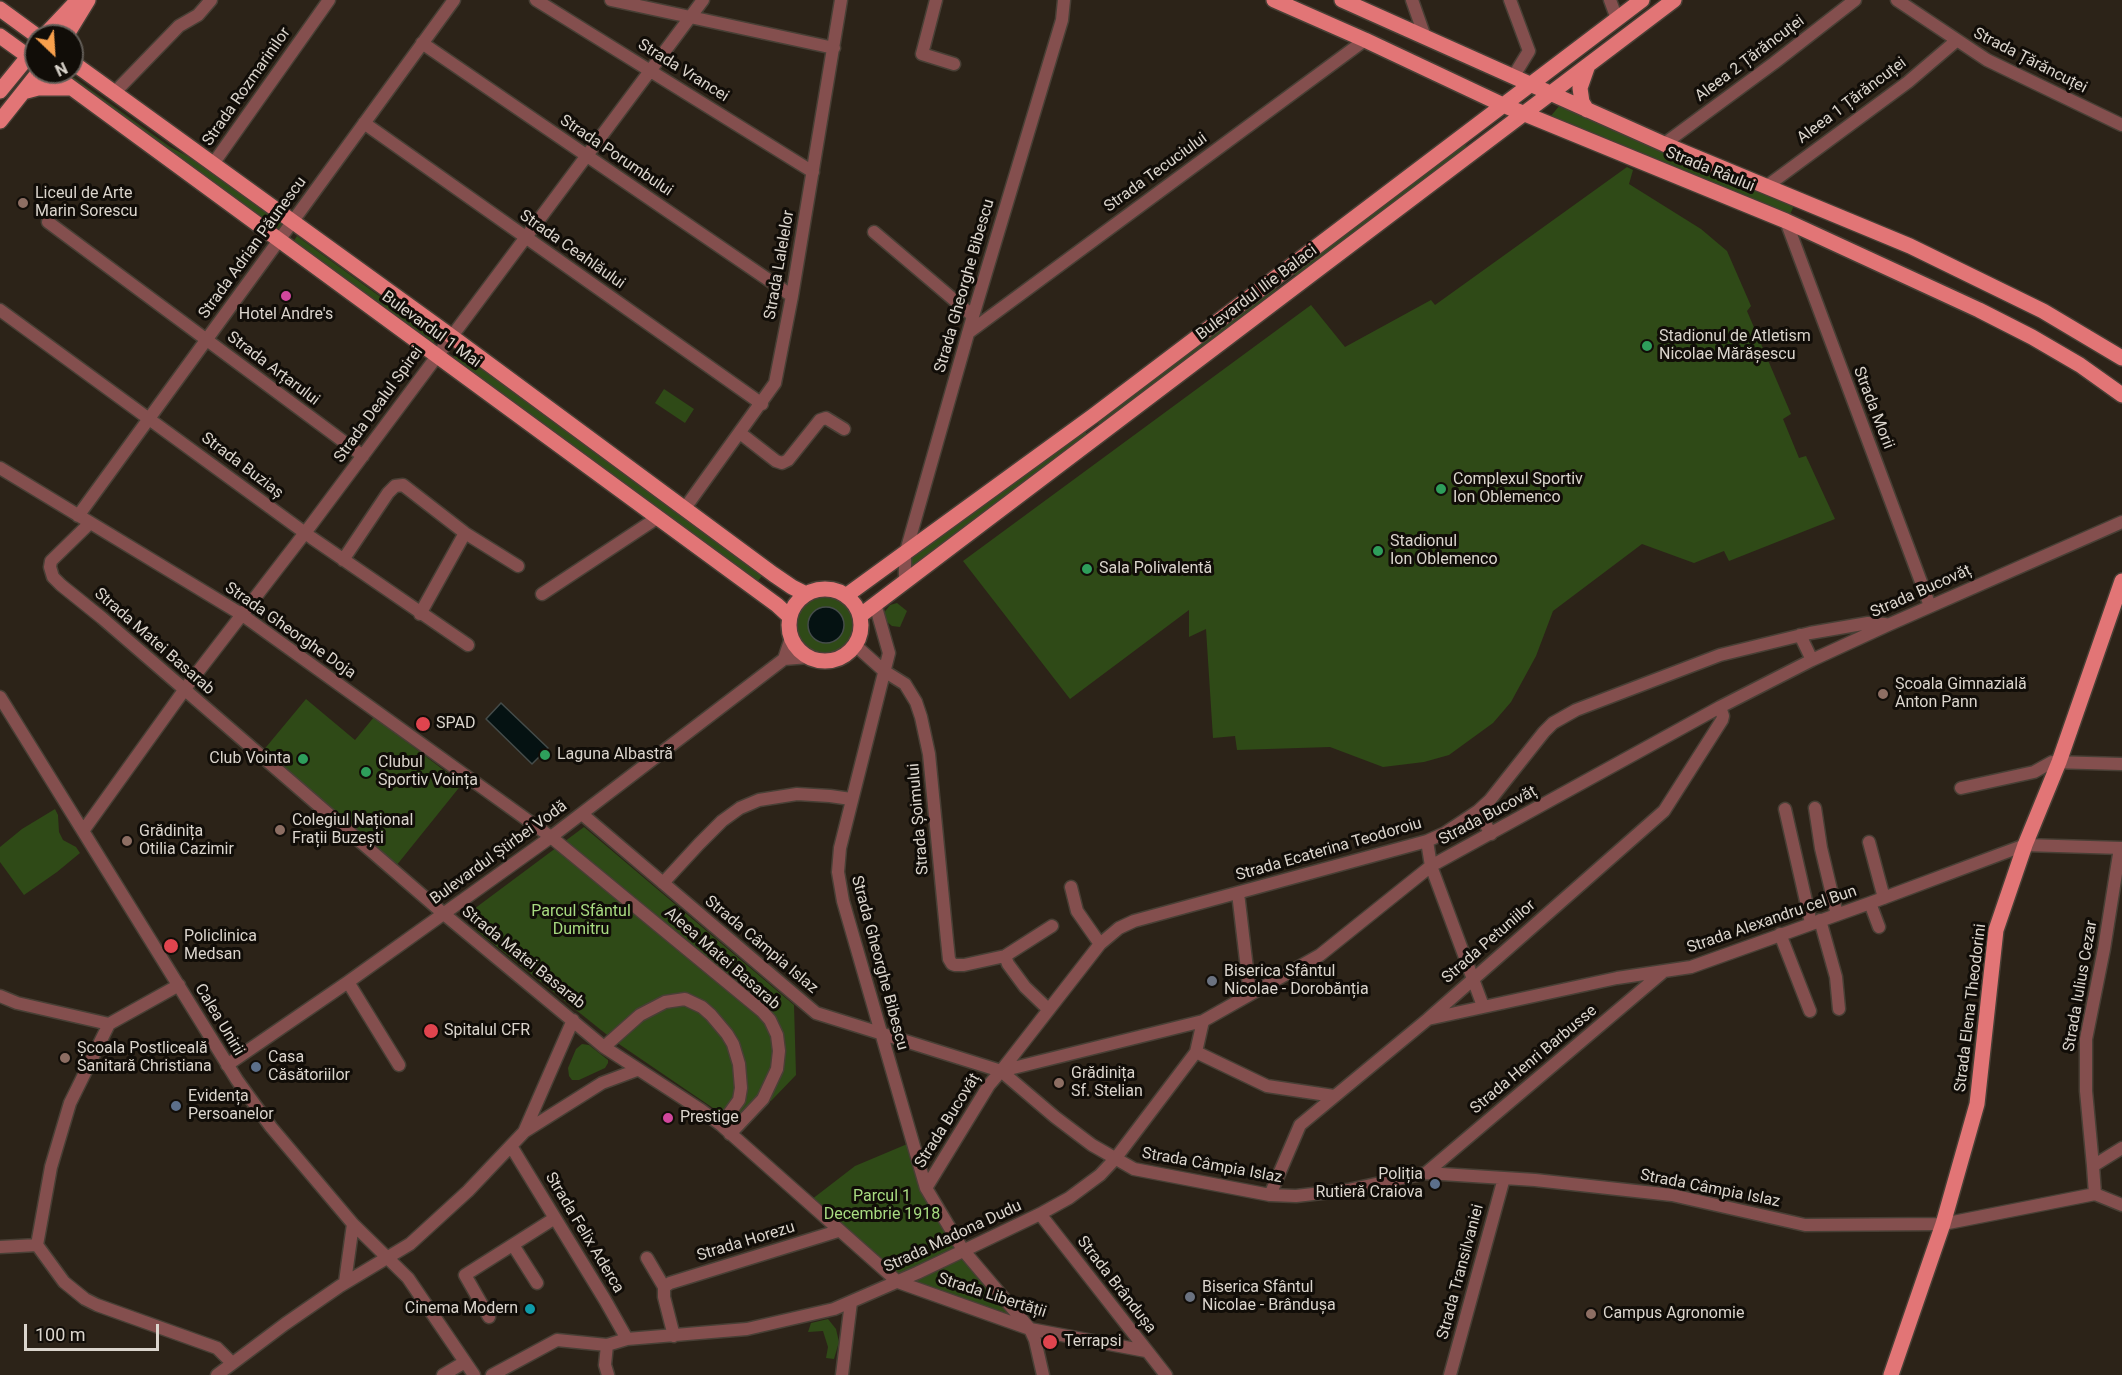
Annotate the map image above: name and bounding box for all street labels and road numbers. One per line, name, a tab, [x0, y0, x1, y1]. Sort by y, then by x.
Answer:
street label: Aleea 2 Țărăncuței	[1692, 12, 1808, 106]
street label: Strada Rozmarinilor	[199, 24, 295, 150]
street label: Strada Țărăncuței	[1970, 24, 2090, 98]
street label: Strada Vrancei	[634, 35, 732, 107]
street label: Aleea 1 Țărăncuței	[1794, 54, 1910, 148]
street label: Strada Porumbului	[556, 111, 676, 201]
street label: Strada Tecuciului	[1101, 129, 1211, 217]
street label: Strada Râului	[1663, 143, 1757, 197]
street label: Strada Adrian Păunescu	[195, 173, 311, 323]
street label: Strada Gheorghe Bibescu	[931, 197, 999, 375]
street label: Strada Ceahlăului	[515, 206, 629, 294]
street label: Strada Lalelelor	[761, 209, 799, 321]
street label: Bulevardul Ilie Balaci	[1193, 241, 1321, 345]
street label: Bulevardul 1 Mai	[378, 288, 484, 372]
street label: Strada Arțarului	[223, 328, 323, 410]
street label: Strada Dealul Spirei	[331, 343, 427, 467]
street label: Strada Morii	[1849, 364, 1897, 452]
street label: Strada Buziaș	[197, 429, 287, 503]
street label: Strada Bucovăț	[1868, 561, 1974, 623]
street label: Strada Gheorghe Doja	[221, 579, 359, 683]
street label: Strada Matei Basarab	[90, 585, 218, 699]
street label: Strada Șoimului	[905, 762, 933, 876]
street label: Strada Bucovăț	[1436, 782, 1540, 850]
street label: Bulevardul Știrbei Vodă	[427, 797, 571, 909]
street label: Strada Ecaterina Teodoroiu	[1234, 814, 1424, 886]
street label: Strada Gheorghe Bibescu	[846, 874, 912, 1052]
street label: Strada Alexandru cel Bun	[1685, 882, 1859, 958]
street label: Strada Câmpia Islaz	[700, 892, 822, 998]
street label: Strada Petuniilor	[1438, 896, 1540, 988]
street label: Strada Matei Basarab	[458, 902, 588, 1014]
street label: Aleea Matei Basarab	[660, 904, 784, 1014]
street label: Strada Iulius Cezar	[2060, 919, 2102, 1053]
street label: Strada Elena Theodorini	[1951, 923, 1991, 1093]
street label: Calea Unirii	[190, 981, 248, 1059]
street label: Strada Henri Barbusse	[1467, 1001, 1601, 1119]
street label: Strada Bucovăț	[911, 1070, 985, 1172]
street label: Strada Câmpia Islaz	[1140, 1144, 1284, 1188]
street label: Strada Câmpia Islaz	[1638, 1166, 1782, 1212]
street label: Strada Felix Aderca	[540, 1169, 628, 1297]
street label: Strada Madona Dudu	[881, 1197, 1025, 1277]
street label: Strada Transilvaniei	[1434, 1202, 1488, 1342]
street label: Strada Horezu	[695, 1218, 797, 1266]
street label: Strada Brândușa	[1072, 1233, 1160, 1337]
street label: Strada Libertății	[935, 1269, 1049, 1323]

